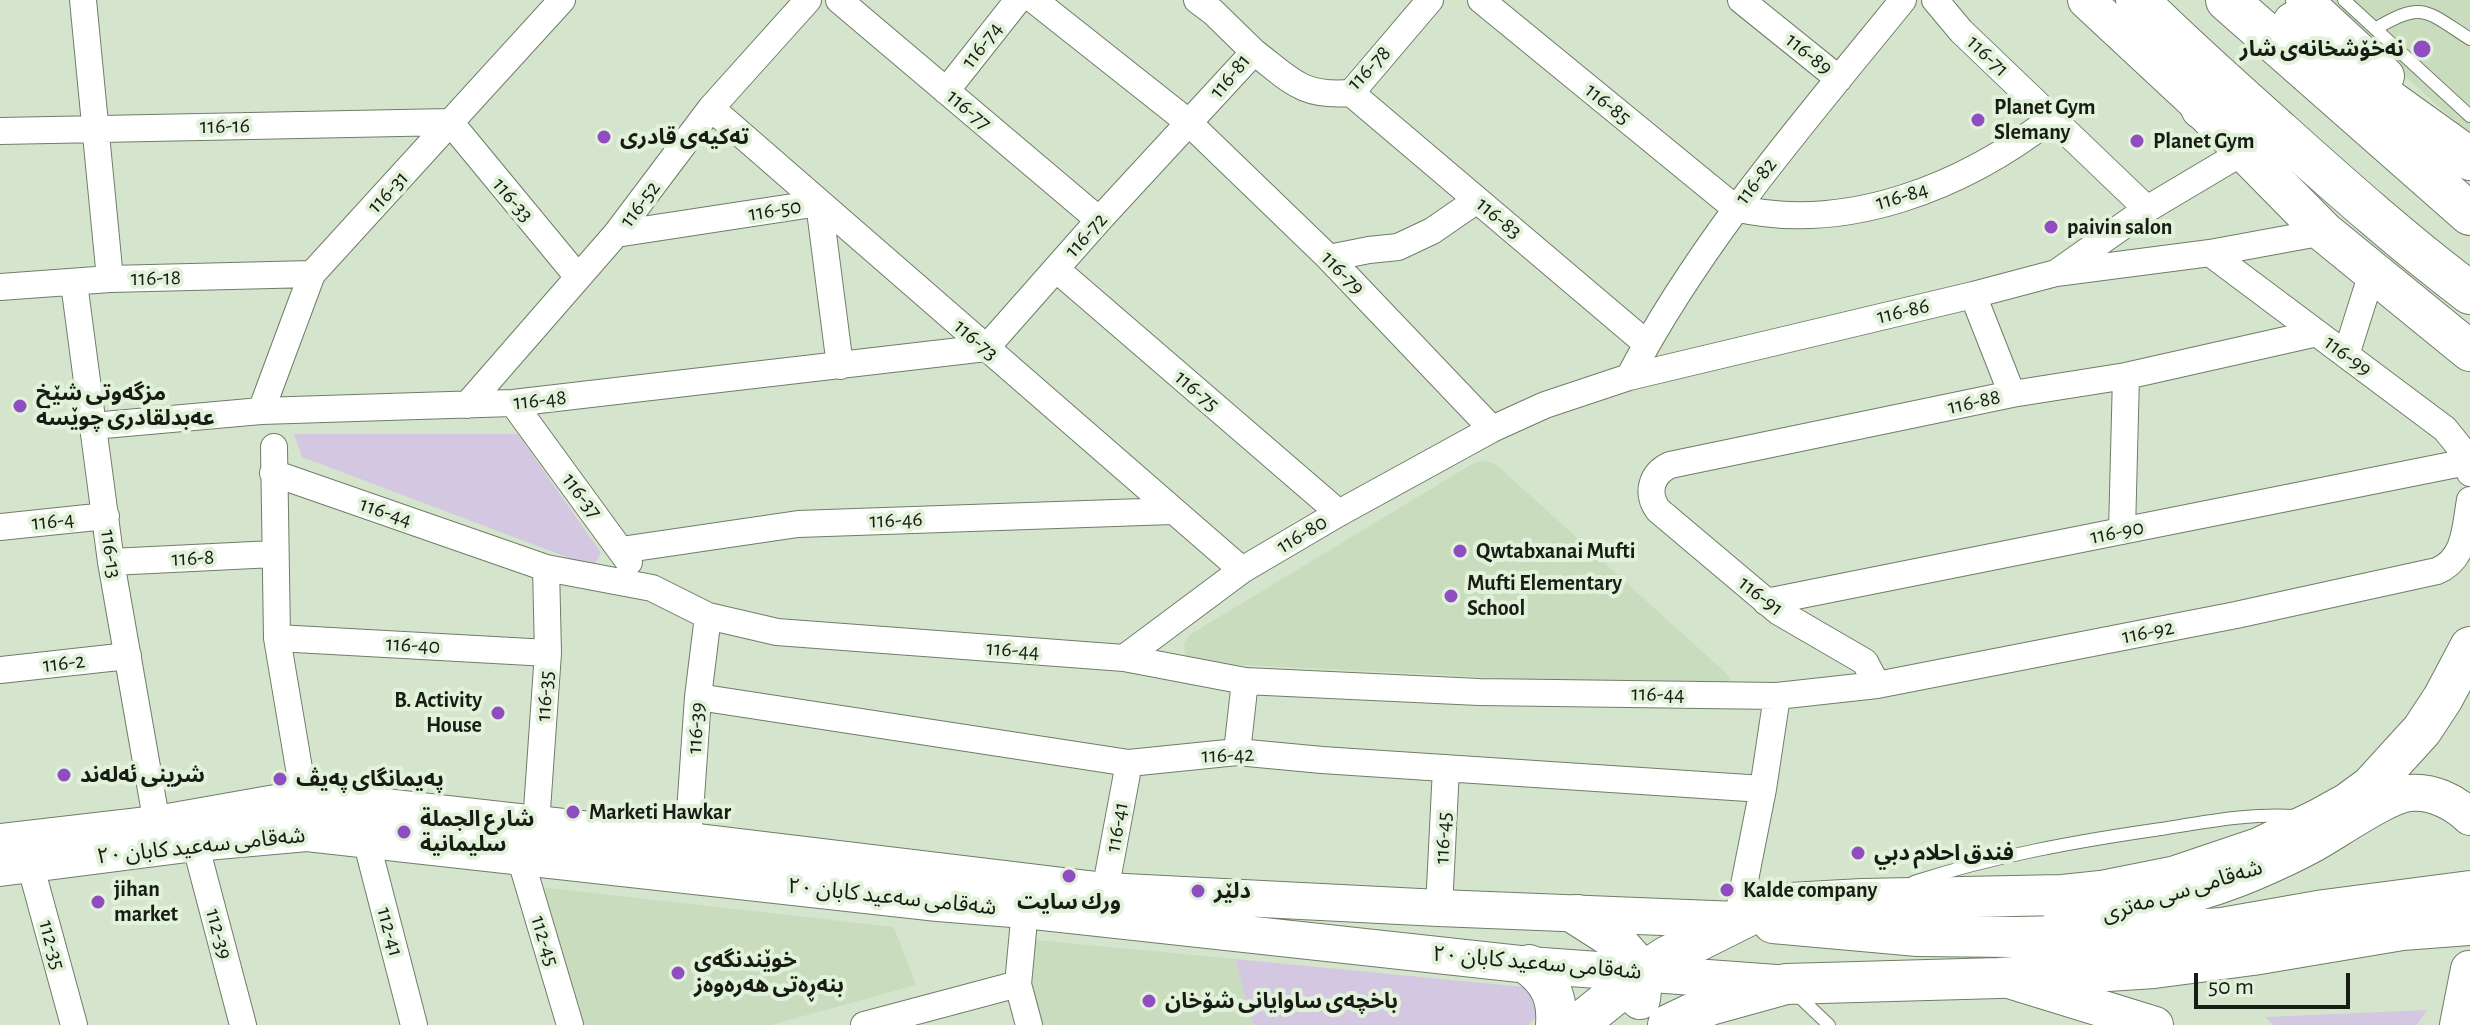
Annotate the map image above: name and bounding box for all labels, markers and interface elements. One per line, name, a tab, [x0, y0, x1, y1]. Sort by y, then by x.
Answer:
street label: 116-74	[956, 16, 1008, 74]
street label: 116-89	[1780, 27, 1838, 81]
street label: 116-71	[1961, 29, 2015, 83]
place label: نەخۆشخانەی شار	[2240, 36, 2404, 62]
marker: نەخۆشخانەی شار	[2411, 38, 2433, 60]
street label: 116-78	[1342, 40, 1396, 96]
street label: 116-81	[1204, 48, 1256, 104]
street label: 116-85	[1580, 77, 1636, 131]
street label: 116-77	[941, 84, 997, 136]
place label: Planet Gym Slemany	[1994, 94, 2095, 146]
marker: Planet Gym Slemany	[1969, 111, 1987, 129]
street label: 116-16	[200, 112, 250, 140]
place label: تەکیەی قادری	[620, 124, 749, 150]
marker: تەکیەی قادری	[595, 128, 613, 146]
place label: Planet Gym	[2153, 128, 2254, 154]
marker: Planet Gym	[2128, 132, 2146, 150]
street label: 116-82	[1729, 152, 1783, 210]
street label: 116-31	[362, 165, 414, 219]
street label: 116-33	[487, 172, 539, 228]
street label: 116-52	[614, 176, 666, 232]
street label: 116-84	[1873, 176, 1931, 216]
street label: 116-83	[1471, 191, 1527, 245]
street label: 116-50	[747, 193, 803, 227]
street label: 116-72	[1059, 207, 1113, 263]
place label: paivin salon	[2067, 214, 2172, 240]
marker: paivin salon	[2042, 218, 2060, 236]
street label: 116-79	[1316, 245, 1370, 301]
street label: 116-18	[131, 264, 181, 292]
street label: 116-86	[1874, 292, 1932, 330]
street label: 116-73	[948, 313, 1004, 367]
street label: 116-99	[2319, 330, 2377, 382]
street label: 116-75	[1169, 364, 1225, 418]
place label: مزگەوتی شێخ عەبدلقادری چوێسە	[36, 380, 215, 432]
street label: 116-48	[512, 384, 568, 416]
street label: 116-88	[1945, 384, 2003, 420]
marker: مزگەوتی شێخ عەبدلقادری چوێسە	[11, 397, 29, 415]
street label: 116-37	[556, 468, 608, 524]
street label: 116-44	[356, 491, 416, 533]
street label: 116-4	[30, 506, 76, 536]
street label: 116-46	[869, 506, 923, 534]
street label: 116-80	[1272, 509, 1332, 559]
street label: 116-90	[2088, 514, 2146, 550]
street label: 116-13	[95, 528, 127, 580]
place label: Qwtabxanai Mufti	[1476, 538, 1635, 564]
marker: Qwtabxanai Mufti	[1451, 542, 1469, 560]
street label: 116-8	[171, 544, 215, 572]
place label: Mufti Elementary School	[1467, 570, 1622, 622]
street label: 116-91	[1733, 570, 1789, 622]
marker: Mufti Elementary School	[1442, 587, 1460, 605]
street label: 116-92	[2120, 614, 2176, 650]
street label: 116-40	[385, 630, 441, 660]
street label: 116-44	[985, 635, 1041, 665]
street label: 116-2	[41, 647, 87, 679]
street label: 116-35	[530, 670, 560, 722]
street label: 116-44	[1631, 680, 1685, 708]
place label: B. Activity House	[394, 687, 482, 738]
street label: 116-39	[681, 701, 711, 755]
marker: B. Activity House	[489, 704, 507, 722]
street label: 116-42	[1201, 741, 1255, 769]
place label: شرینی ئەلەند	[80, 762, 205, 788]
marker: شرینی ئەلەند	[55, 766, 73, 784]
place label: پەیمانگای پەیڤ	[296, 766, 444, 792]
marker: پەیمانگای پەیڤ	[271, 770, 289, 788]
place label: Marketi Hawkar	[589, 799, 731, 825]
street label: 116-41	[1100, 800, 1134, 854]
marker: Marketi Hawkar	[564, 803, 582, 821]
place label: شارع الجملة سليمانية	[420, 806, 534, 858]
street label: 116-45	[1428, 811, 1458, 865]
street label: شەقامی سەعید کابان ٢٠	[95, 822, 307, 870]
marker: شارع الجملة سليمانية	[395, 823, 413, 841]
place label: فندق احلام دبي	[1874, 840, 2014, 866]
marker: فندق احلام دبي	[1849, 844, 1867, 862]
street label: شەقامی سی مەتری	[2098, 854, 2266, 928]
marker: ورك سايت	[1060, 867, 1078, 885]
street label: شەقامی سەعید کابان ٢٠	[786, 873, 998, 921]
place label: jihan market	[114, 876, 178, 928]
place label: Kalde company	[1743, 877, 1877, 903]
place label: دلێر	[1214, 878, 1251, 904]
marker: Kalde company	[1718, 881, 1736, 899]
marker: دلێر	[1189, 882, 1207, 900]
place label: ورك سايت	[1017, 889, 1121, 915]
marker: jihan market	[89, 893, 107, 911]
street label: 112-41	[371, 904, 409, 960]
street label: 112-39	[200, 906, 238, 962]
street label: 112-45	[525, 912, 565, 970]
street label: 112-35	[33, 917, 71, 973]
street label: شەقامی سەعید کابان ٢٠	[1431, 941, 1643, 985]
place label: خوێندنگەی بنەڕەتی هەرەوەز	[694, 947, 844, 998]
scale bar	[2198, 957, 2354, 1007]
marker: خوێندنگەی بنەڕەتی هەرەوەز	[669, 964, 687, 982]
text: 50 m	[2208, 975, 2254, 999]
place label: باخچەی ساوایانی شۆخان	[1165, 988, 1398, 1014]
marker: باخچەی ساوایانی شۆخان	[1140, 992, 1158, 1010]

